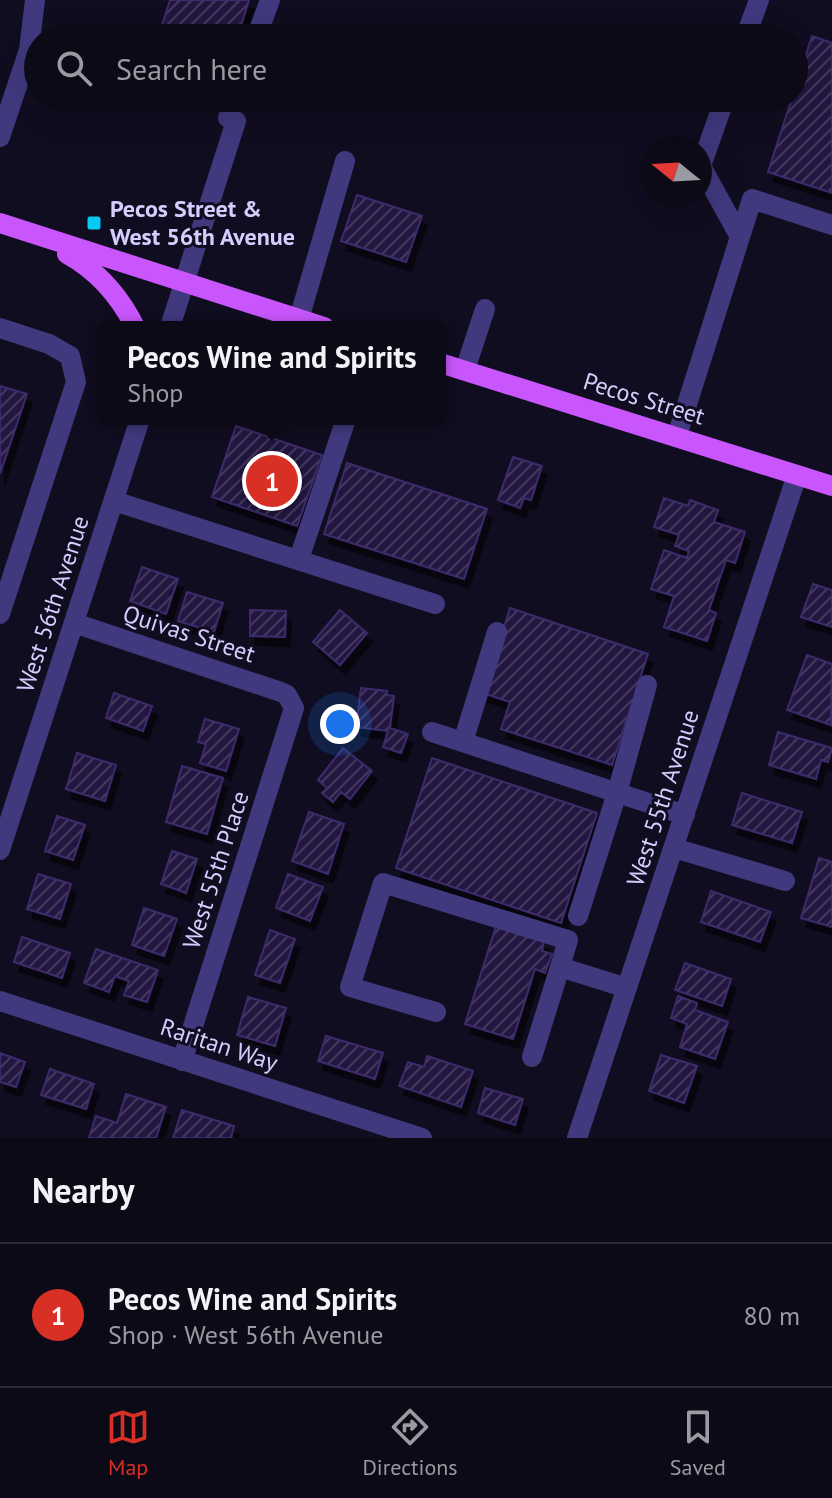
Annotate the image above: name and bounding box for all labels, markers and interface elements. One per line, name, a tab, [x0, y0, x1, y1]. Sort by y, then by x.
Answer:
search box	[24, 24, 808, 112]
icon: search	[52, 46, 96, 90]
text: Search here	[116, 49, 267, 88]
north arrow	[640, 136, 712, 208]
place label: Pecos Street & West 56th Avenue	[110, 193, 295, 252]
marker: Pecos Street & West 56th Avenue	[85, 214, 103, 232]
popup	[98, 321, 446, 425]
text: Pecos Wine and Spirits	[127, 337, 417, 376]
street label: Pecos Street	[580, 365, 709, 432]
text: Shop	[127, 376, 183, 409]
pin: 1	[246, 451, 298, 511]
street label: West 56th Avenue	[9, 512, 96, 696]
street label: Quivas Street	[119, 598, 259, 669]
your location	[320, 704, 360, 744]
street label: West 55th Avenue	[619, 706, 706, 890]
street label: West 55th Place	[175, 787, 256, 953]
street label: Raritan Way	[157, 1011, 282, 1078]
text: Nearby	[32, 1168, 134, 1212]
text: Pecos Wine and Spirits	[108, 1279, 397, 1318]
text: 1	[51, 1299, 65, 1332]
text: 80 m	[744, 1299, 800, 1332]
text: Shop · West 56th Avenue	[108, 1318, 383, 1351]
tab: Map	[106, 1405, 150, 1481]
tab: Directions	[362, 1405, 458, 1481]
tab: Saved	[670, 1405, 726, 1481]

